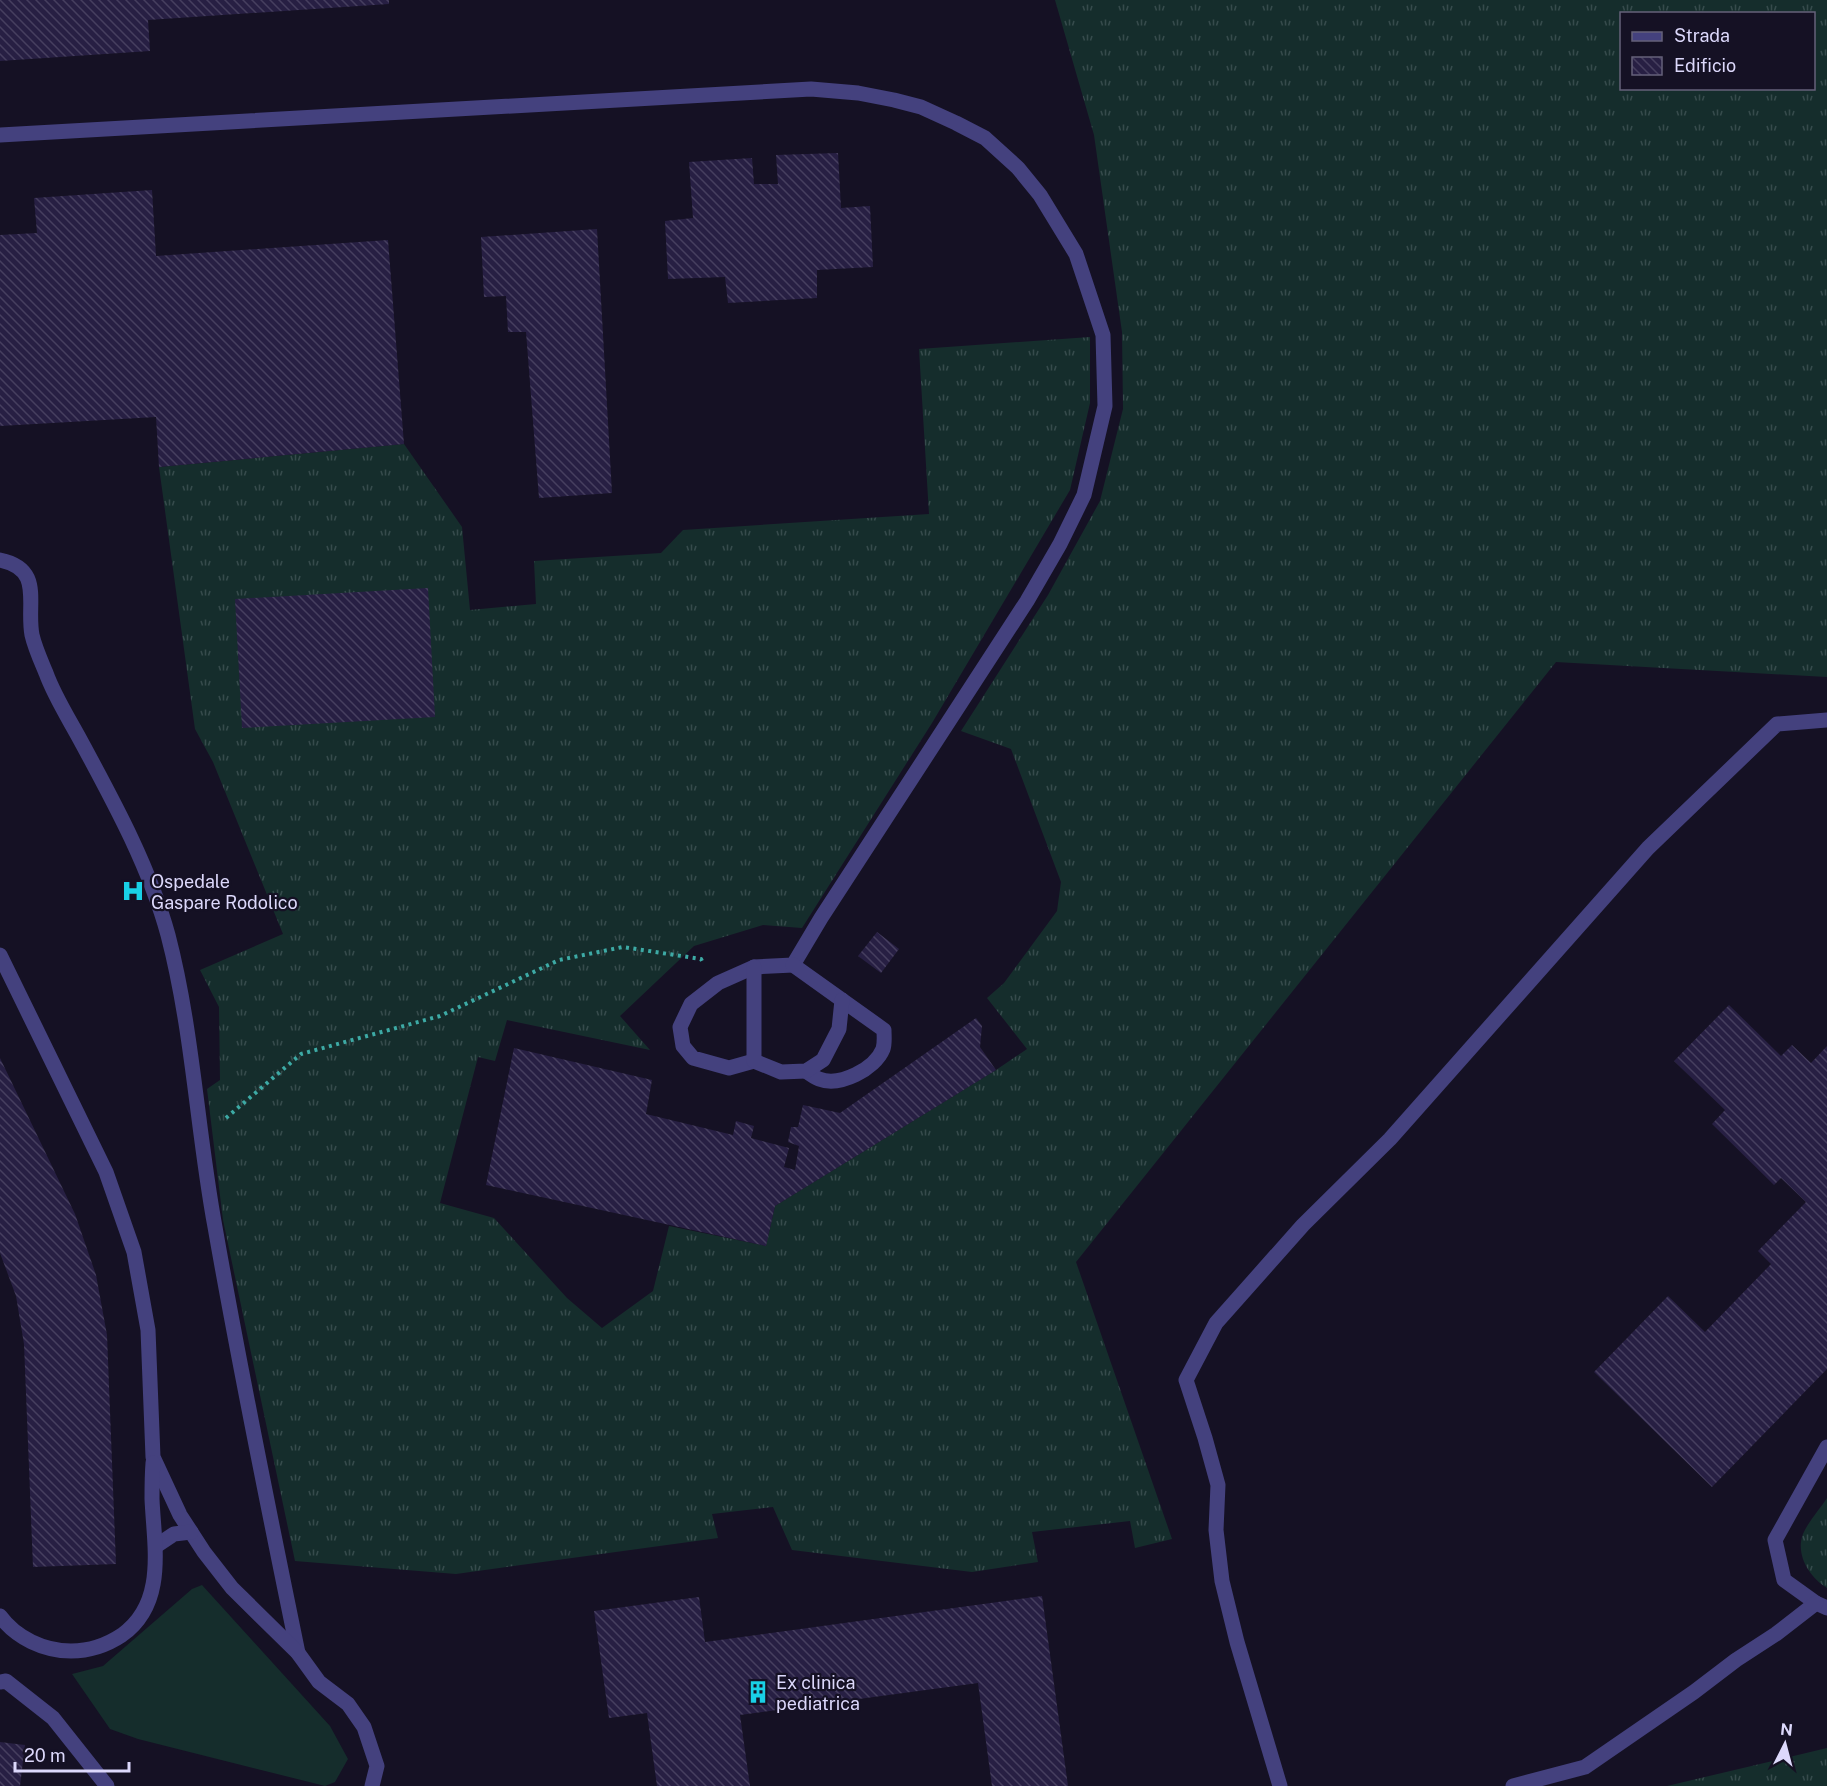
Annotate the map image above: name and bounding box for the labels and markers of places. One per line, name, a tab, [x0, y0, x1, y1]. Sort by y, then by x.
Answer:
place label: Ospedale Gaspare Rodolico	[151, 871, 298, 913]
hospital icon: Ospedale Gaspare Rodolico	[120, 878, 146, 904]
place label: Ex clinica pediatrica	[776, 1672, 860, 1714]
building icon: Ex clinica pediatrica	[745, 1679, 771, 1705]

